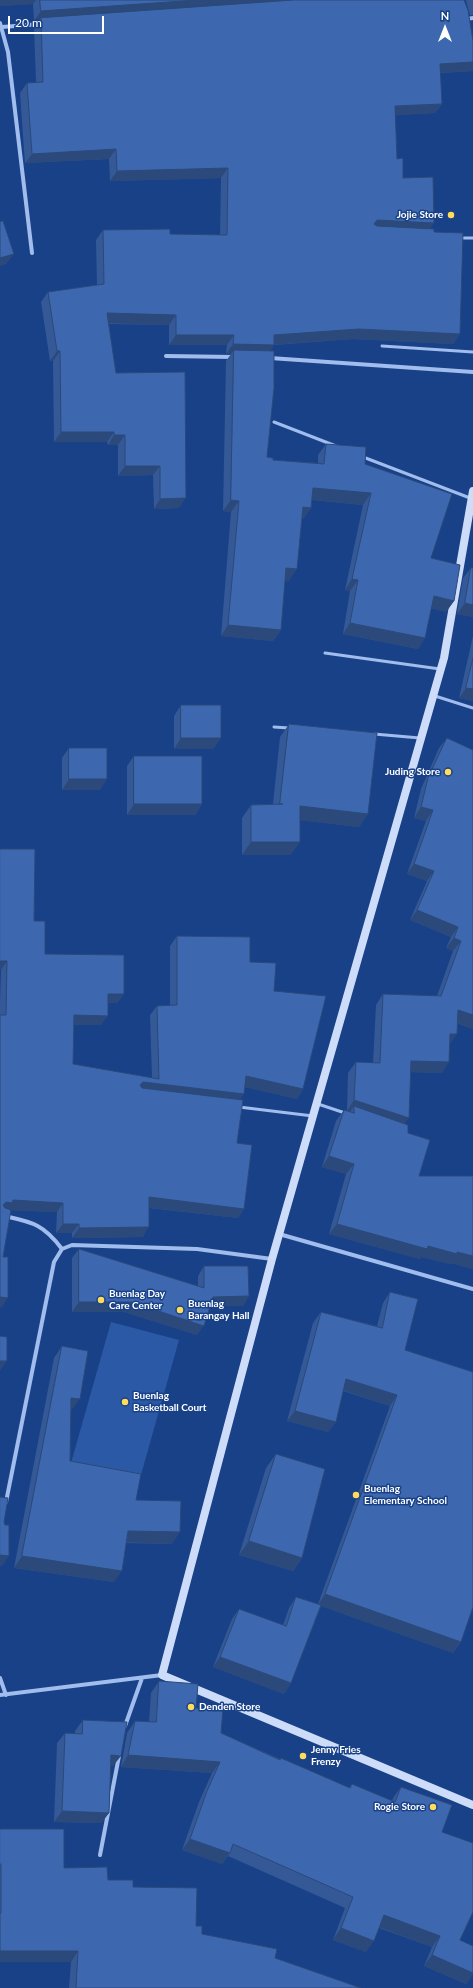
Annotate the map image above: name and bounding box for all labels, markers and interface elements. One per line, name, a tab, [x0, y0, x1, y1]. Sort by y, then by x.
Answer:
scale bar	[10, 8, 106, 34]
north arrow	[425, 8, 465, 48]
text: N	[441, 9, 449, 22]
text: 20 m	[15, 15, 42, 30]
place label: Jojie Store	[397, 209, 443, 221]
marker: Jojie Store	[446, 210, 456, 220]
place label: Juding Store	[385, 766, 440, 778]
marker: Juding Store	[443, 767, 453, 777]
place label: Buenlag Day Care Center	[109, 1288, 165, 1312]
marker: Buenlag Day Care Center	[96, 1295, 106, 1305]
place label: Buenlag Barangay Hall	[188, 1298, 249, 1322]
marker: Buenlag Barangay Hall	[175, 1305, 185, 1315]
place label: Buenlag Basketball Court	[133, 1390, 207, 1414]
marker: Buenlag Basketball Court	[120, 1397, 130, 1407]
place label: Buenlag Elementary School	[364, 1483, 447, 1506]
marker: Buenlag Elementary School	[351, 1490, 361, 1500]
place label: Denden Store	[199, 1701, 260, 1713]
marker: Denden Store	[186, 1702, 196, 1712]
place label: Jenny Fries Frenzy	[311, 1744, 361, 1768]
marker: Jenny Fries Frenzy	[298, 1751, 308, 1761]
place label: Rogie Store	[374, 1801, 425, 1813]
marker: Rogie Store	[428, 1802, 438, 1812]

